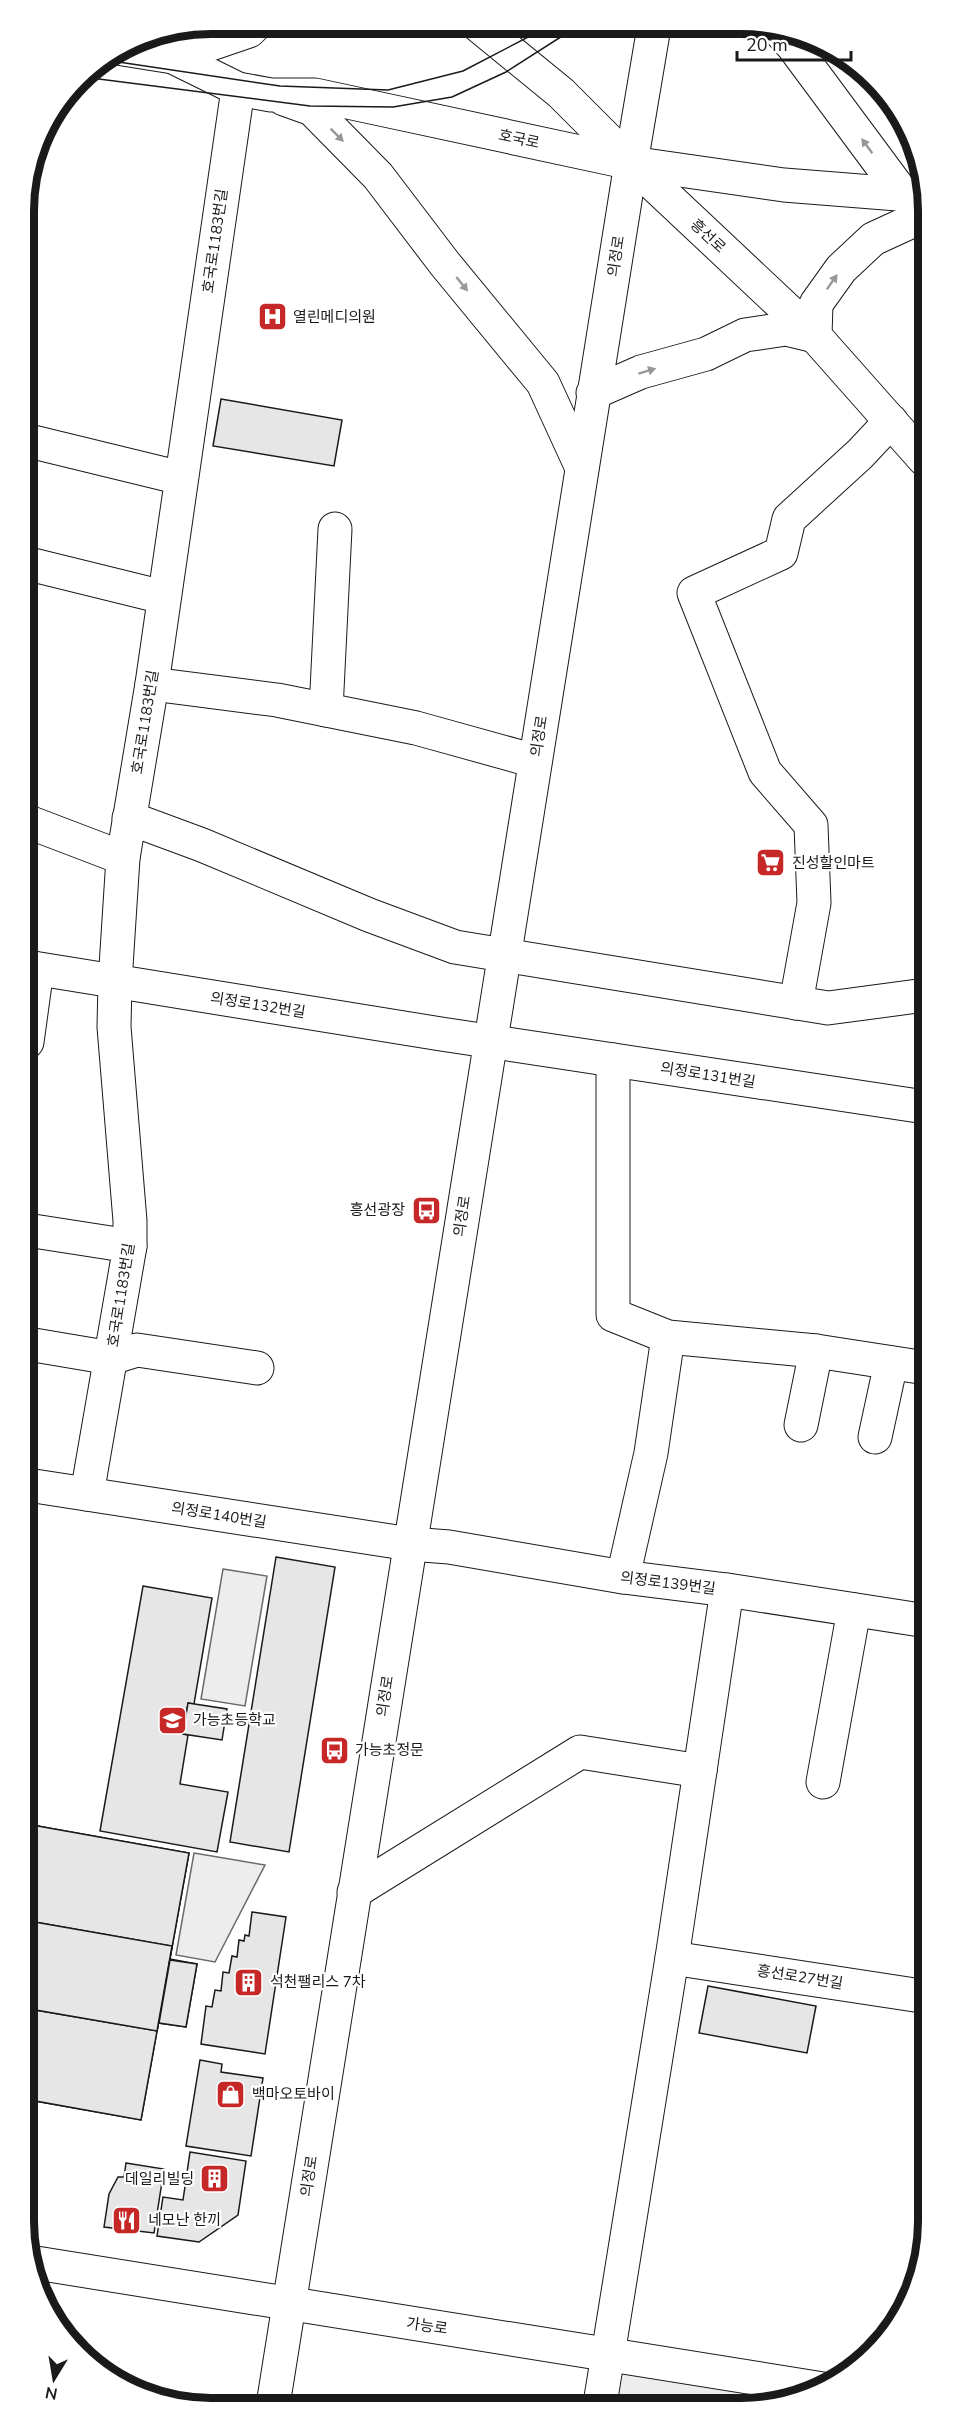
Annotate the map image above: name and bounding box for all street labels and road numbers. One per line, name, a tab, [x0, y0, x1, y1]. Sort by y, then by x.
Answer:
street label: 호국로	[497, 125, 541, 153]
street label: 호국로1183번길	[198, 188, 232, 294]
street label: 흥선로	[686, 215, 730, 257]
street label: 의정로	[603, 234, 629, 278]
street label: 호국로1183번길	[127, 669, 163, 775]
street label: 의정로	[526, 714, 552, 758]
street label: 의정로132번길	[209, 988, 307, 1022]
street label: 의정로131번길	[659, 1058, 757, 1092]
street label: 의정로	[449, 1194, 475, 1238]
street label: 호국로1183번길	[103, 1242, 139, 1348]
street label: 의정로140번길	[170, 1498, 268, 1532]
street label: 의정로139번길	[619, 1567, 717, 1599]
street label: 의정로	[372, 1674, 398, 1718]
street label: 흥선로27번길	[755, 1960, 845, 1994]
street label: 의정로	[296, 2154, 322, 2198]
street label: 가능로	[405, 2313, 449, 2339]

